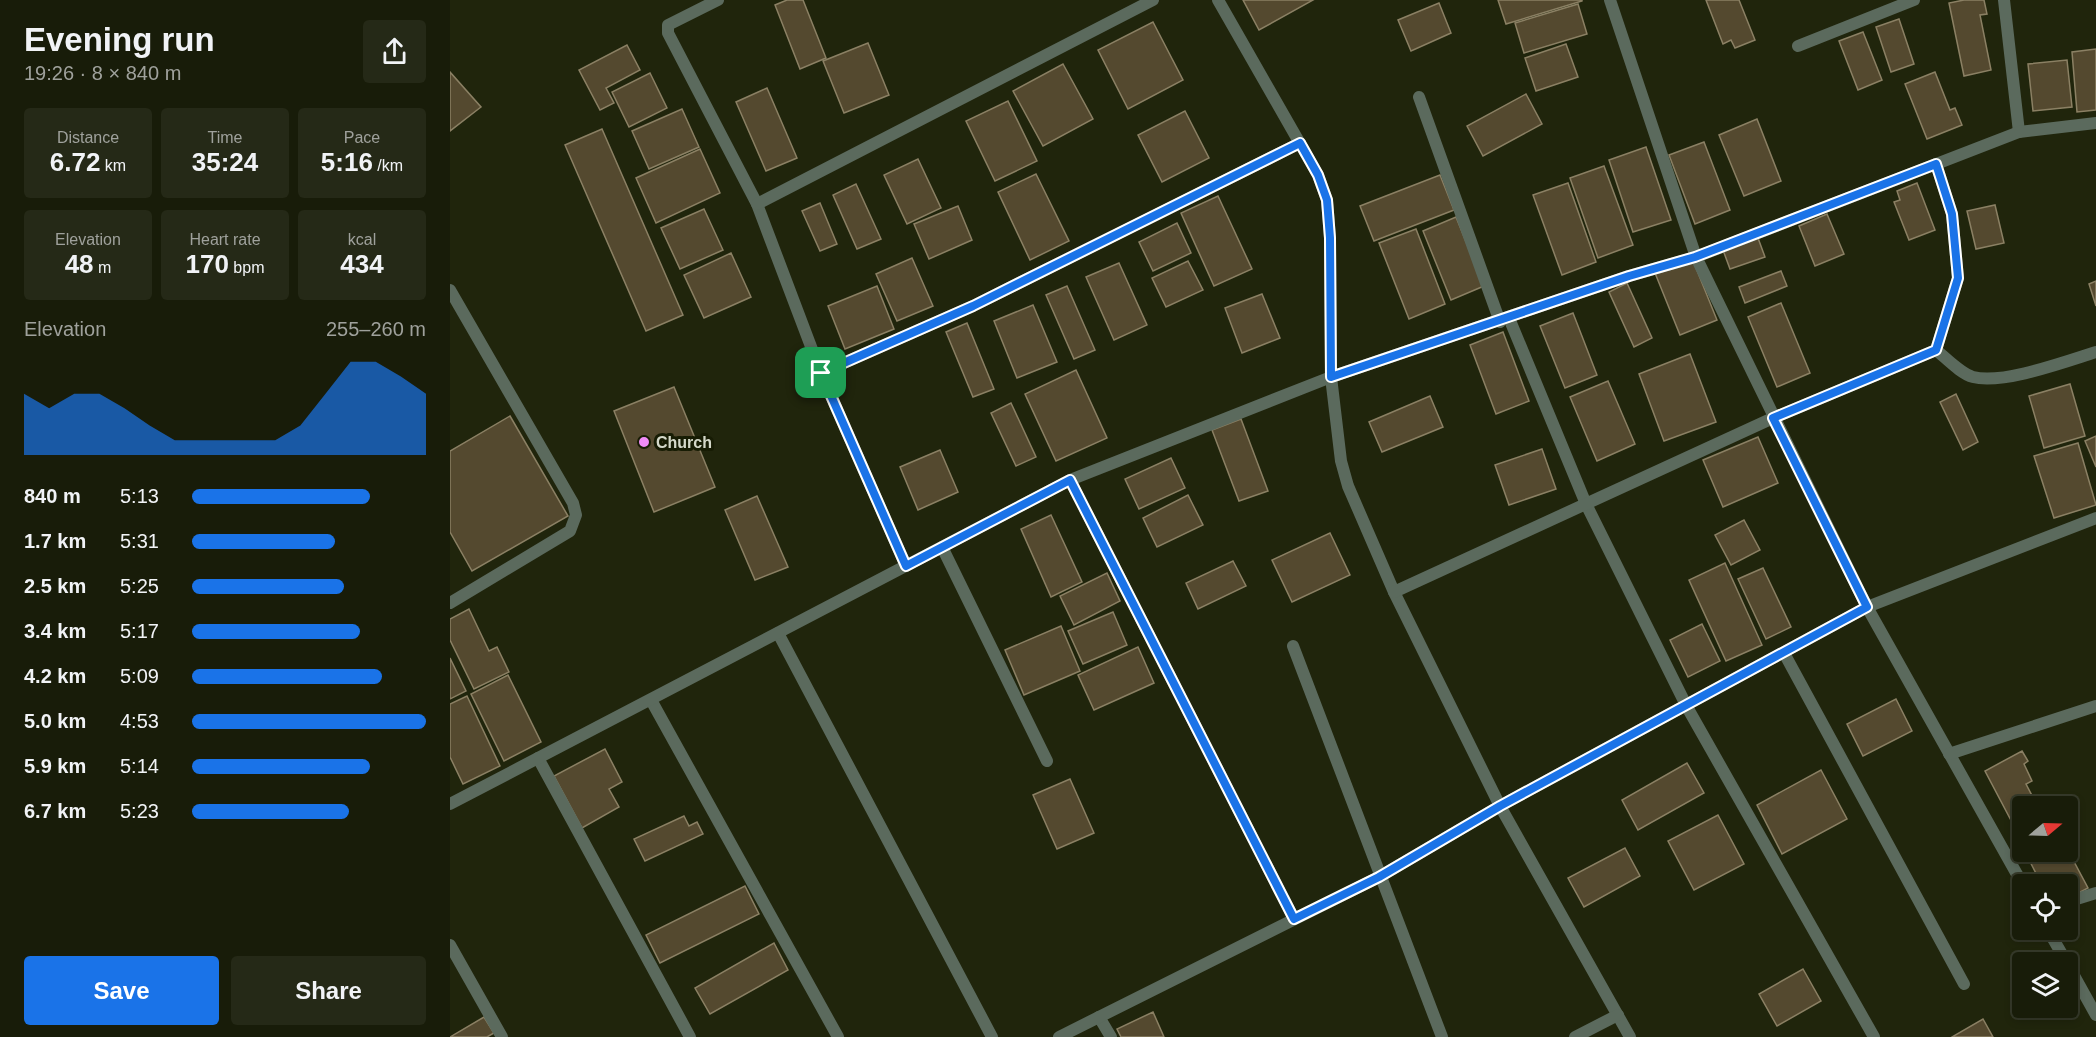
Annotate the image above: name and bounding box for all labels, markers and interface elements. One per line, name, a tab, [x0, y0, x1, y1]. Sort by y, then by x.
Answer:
button: share	[363, 20, 426, 83]
text: Evening run	[24, 21, 215, 58]
text: 19:26 · 8 × 840 m	[24, 62, 181, 84]
text: Distance	[57, 129, 119, 146]
text: Time	[208, 129, 242, 146]
text: Pace	[344, 129, 380, 146]
text: 6.72	[50, 147, 100, 177]
text: 35:24	[192, 147, 258, 177]
text: 5:16	[321, 147, 373, 177]
text: km	[100, 157, 126, 174]
text: /km	[373, 157, 403, 174]
text: Elevation	[55, 231, 121, 248]
text: Heart rate	[189, 231, 261, 248]
text: kcal	[348, 231, 376, 248]
text: 48	[65, 249, 94, 279]
text: 170	[186, 249, 229, 279]
text: 434	[340, 249, 384, 279]
text: m	[94, 259, 111, 276]
text: bpm	[229, 259, 264, 276]
text: Elevation	[24, 318, 106, 340]
text: 255–260 m	[326, 318, 426, 340]
pin	[795, 347, 846, 398]
icon: arrive	[804, 356, 837, 389]
place label: Church	[656, 434, 712, 451]
marker: Church	[637, 435, 651, 449]
text: 840 m	[24, 485, 81, 507]
text: 5:13	[120, 485, 159, 507]
text: 1.7 km	[24, 530, 86, 552]
text: 5:31	[120, 530, 159, 552]
text: 2.5 km	[24, 575, 86, 597]
text: 5:25	[120, 575, 159, 597]
text: 3.4 km	[24, 620, 86, 642]
text: 5:17	[120, 620, 159, 642]
text: 4.2 km	[24, 665, 86, 687]
text: 5:09	[120, 665, 159, 687]
text: 5.0 km	[24, 710, 86, 732]
text: 4:53	[120, 710, 159, 732]
text: 5.9 km	[24, 755, 86, 777]
text: 5:14	[120, 755, 159, 777]
north arrow	[2012, 796, 2078, 862]
map controls	[2012, 796, 2078, 1018]
text: 6.7 km	[24, 800, 86, 822]
text: 5:23	[120, 800, 159, 822]
button: locate	[2012, 874, 2078, 940]
button: layers	[2012, 952, 2078, 1018]
button: Save	[24, 956, 219, 1025]
button: Share	[231, 956, 426, 1025]

